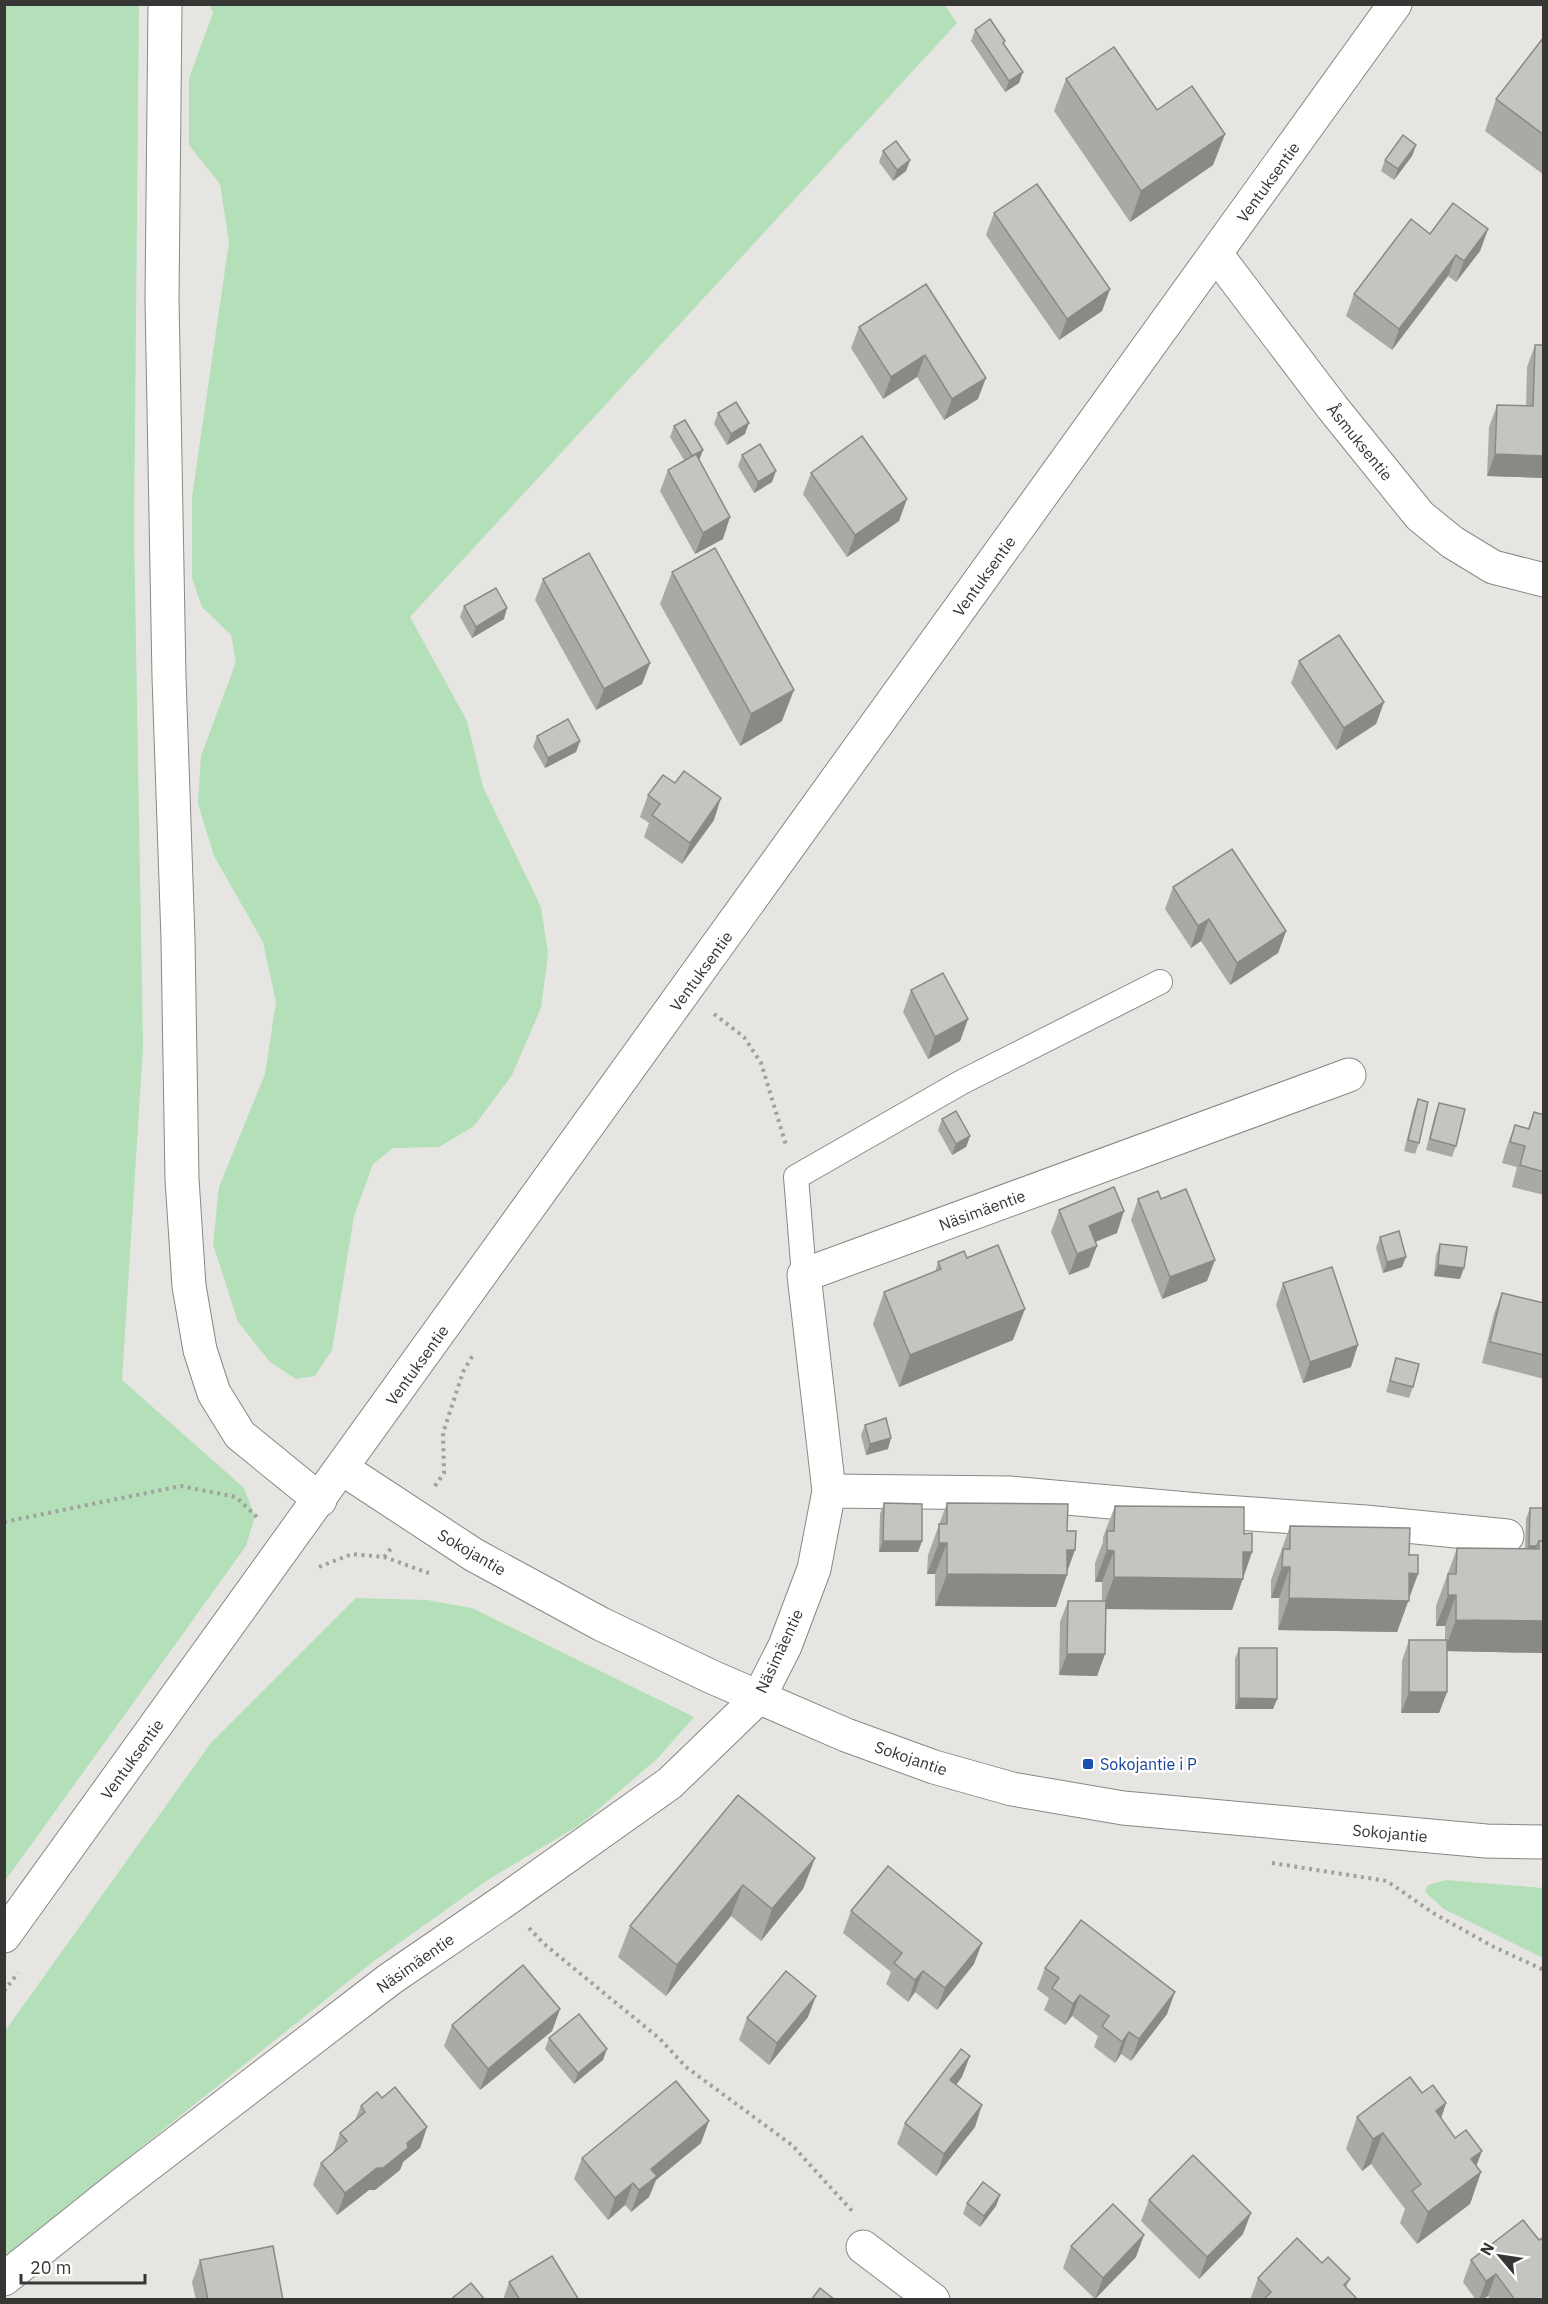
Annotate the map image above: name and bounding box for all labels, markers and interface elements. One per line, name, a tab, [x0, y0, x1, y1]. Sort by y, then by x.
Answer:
street label: Ventuksentie	[1232, 138, 1304, 226]
street label: Åsmuksentie	[1323, 399, 1398, 485]
street label: Ventuksentie	[948, 532, 1020, 620]
street label: Ventuksentie	[665, 927, 737, 1015]
street label: Näsimäentie	[936, 1185, 1028, 1235]
street label: Ventuksentie	[381, 1321, 453, 1409]
street label: Sokojantie	[434, 1524, 510, 1580]
street label: Näsimäentie	[751, 1606, 807, 1696]
street label: Ventuksentie	[96, 1715, 168, 1803]
street label: Sokojantie	[872, 1736, 950, 1780]
place label: Sokojantie i P	[1100, 1754, 1197, 1774]
marker: Sokojantie i P	[1081, 1757, 1095, 1771]
street label: Sokojantie	[1352, 1820, 1429, 1846]
street label: Näsimäentie	[372, 1929, 458, 1997]
north arrow	[1470, 2226, 1530, 2286]
text: N	[1475, 2239, 1498, 2259]
scale bar	[21, 2247, 146, 2285]
text: 20 m	[30, 2256, 72, 2279]

